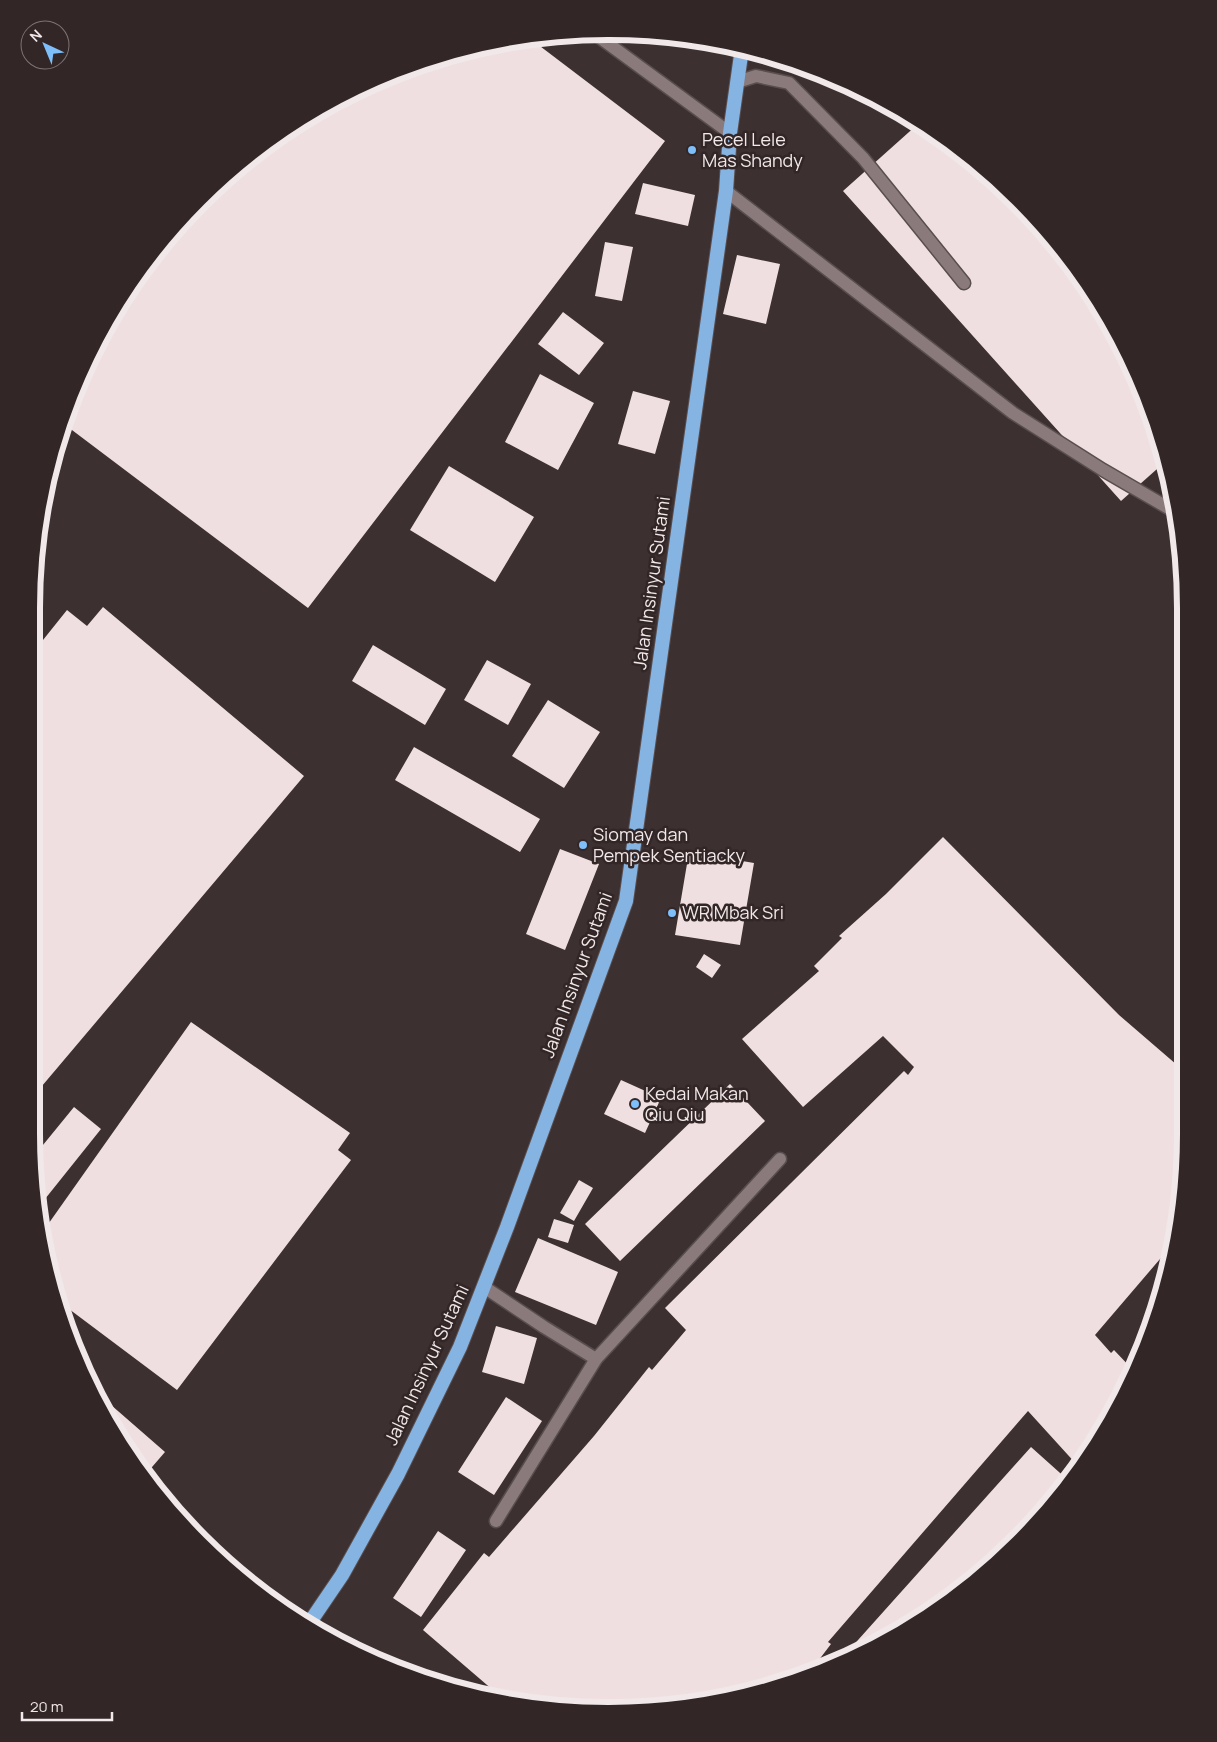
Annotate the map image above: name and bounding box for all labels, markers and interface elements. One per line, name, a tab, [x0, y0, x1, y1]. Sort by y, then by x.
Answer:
north arrow	[20, 20, 70, 70]
text: N	[25, 25, 46, 46]
place label: Pecel Lele Mas Shandy	[702, 127, 803, 172]
marker: Pecel Lele Mas Shandy	[686, 144, 698, 156]
street label: Jalan Insinyur Sutami	[627, 495, 675, 671]
place label: Siomay dan Pempek Sentiacky	[593, 822, 745, 867]
marker: Siomay dan Pempek Sentiacky	[577, 839, 589, 851]
street label: Jalan Insinyur Sutami	[535, 889, 617, 1061]
place label: WR Mbak Sri	[682, 900, 784, 924]
marker: WR Mbak Sri	[666, 907, 678, 919]
place label: Kedai Makan Qiu Qiu	[645, 1081, 749, 1126]
marker: Kedai Makan Qiu Qiu	[629, 1098, 641, 1110]
street label: Jalan Insinyur Sutami	[378, 1280, 474, 1449]
scale bar	[22, 1690, 112, 1722]
text: 20 m	[30, 1696, 63, 1717]

